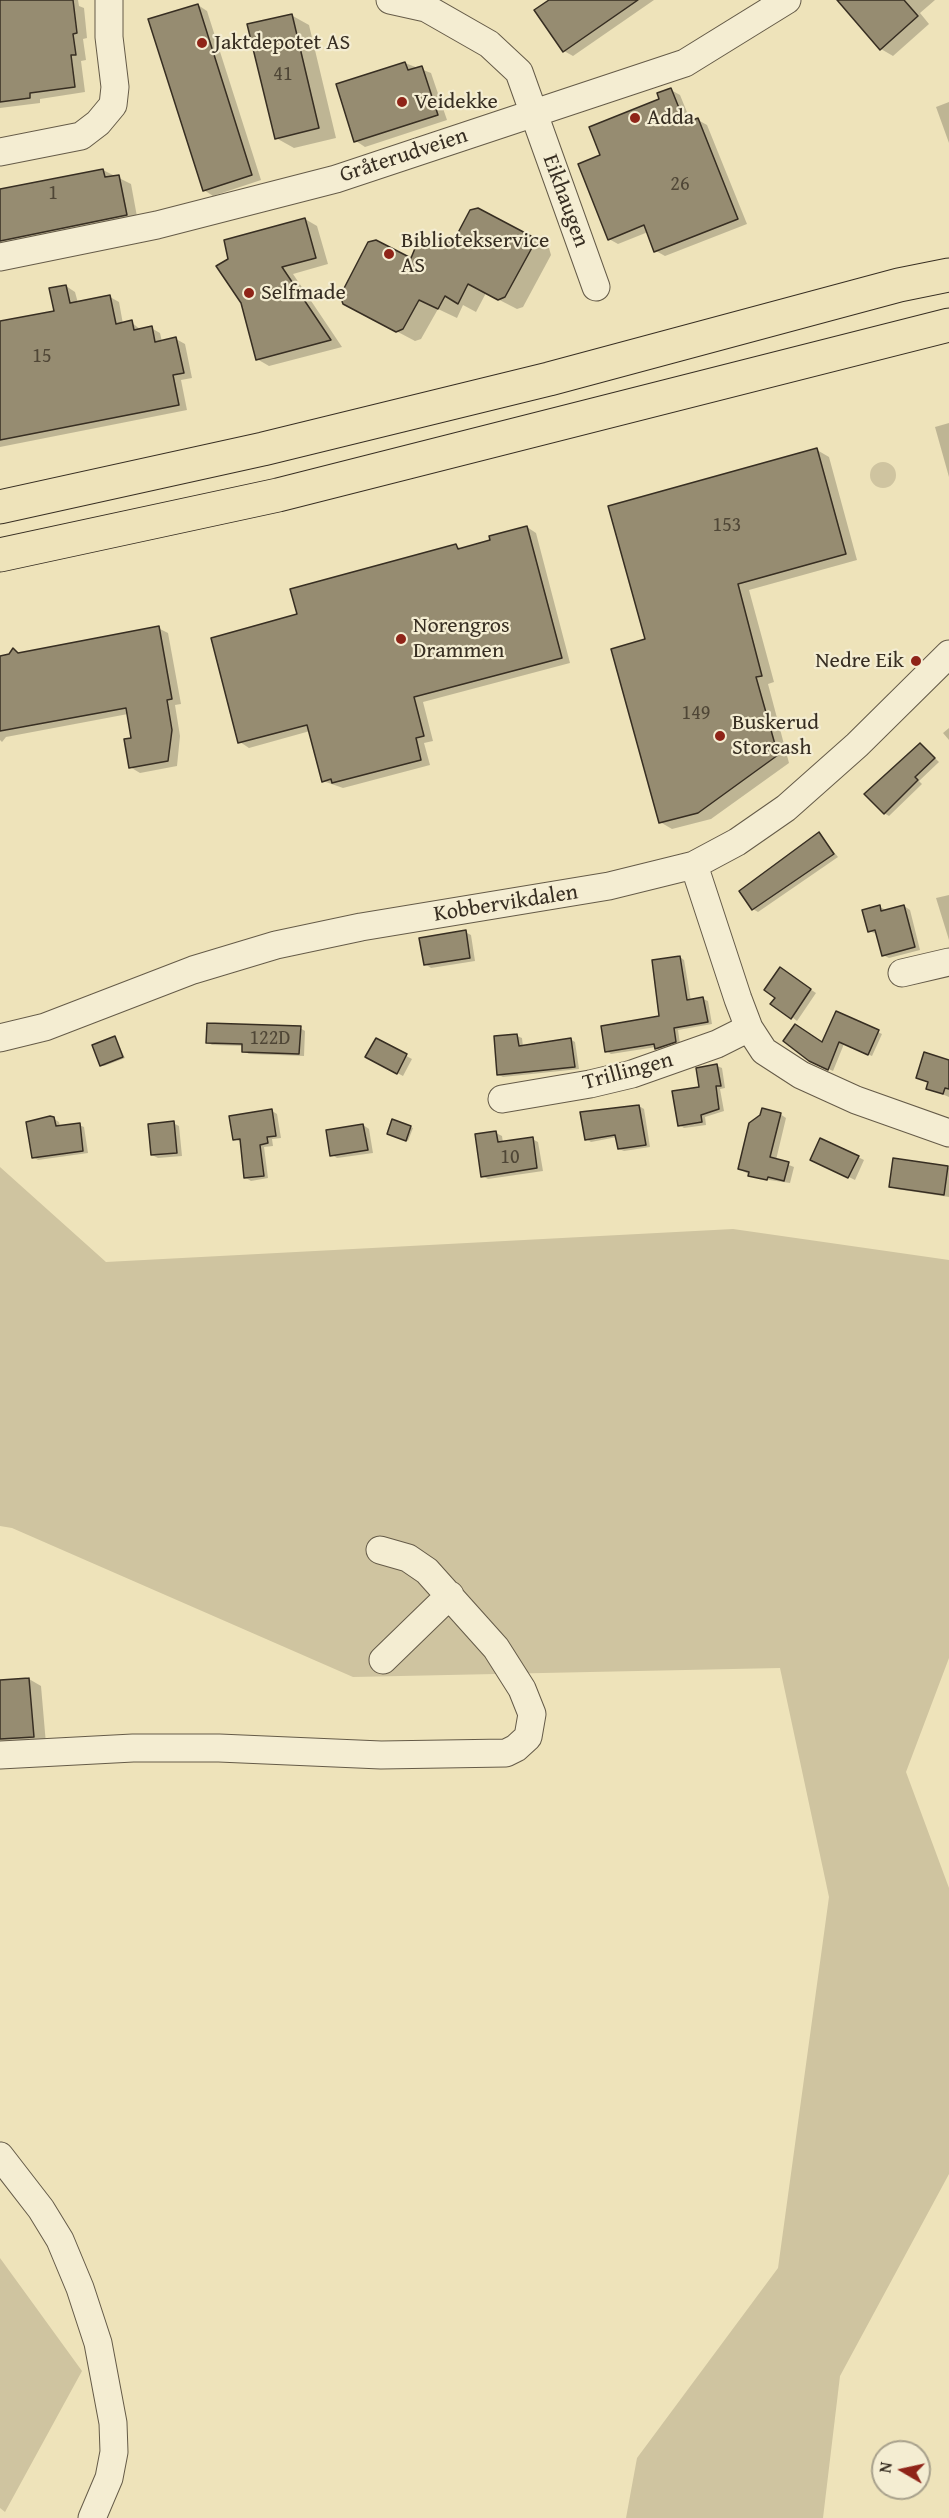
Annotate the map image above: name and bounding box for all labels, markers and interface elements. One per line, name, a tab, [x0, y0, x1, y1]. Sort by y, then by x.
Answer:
place label: Jaktdepotet AS	[214, 30, 350, 56]
marker: Jaktdepotet AS	[195, 36, 209, 50]
house number: 41	[273, 63, 293, 87]
place label: Veidekke	[414, 89, 498, 115]
marker: Veidekke	[395, 95, 409, 109]
place label: Adda	[647, 105, 694, 131]
marker: Adda	[628, 111, 642, 125]
street label: Gråterudveien	[337, 123, 471, 189]
street label: Eikhaugen	[536, 151, 594, 251]
house number: 26	[670, 173, 690, 197]
house number: 1	[48, 182, 58, 206]
place label: Bibliotekservice AS	[401, 228, 549, 280]
marker: Bibliotekservice AS	[382, 247, 396, 261]
place label: Selfmade	[261, 280, 346, 306]
marker: Selfmade	[242, 286, 256, 300]
house number: 15	[32, 345, 52, 369]
house number: 153	[713, 514, 741, 538]
place label: Norengros Drammen	[413, 613, 510, 664]
marker: Norengros Drammen	[394, 632, 408, 646]
place label: Nedre Eik	[815, 648, 904, 674]
marker: Nedre Eik	[909, 654, 923, 668]
house number: 149	[682, 702, 710, 726]
place label: Buskerud Storcash	[732, 710, 819, 762]
marker: Buskerud Storcash	[713, 729, 727, 743]
street label: Kobbervikdalen	[432, 880, 580, 928]
house number: 122D	[249, 1027, 291, 1051]
street label: Trillingen	[580, 1047, 676, 1097]
house number: 10	[500, 1146, 520, 1170]
north arrow	[871, 2440, 931, 2500]
text: N	[873, 2460, 898, 2475]

